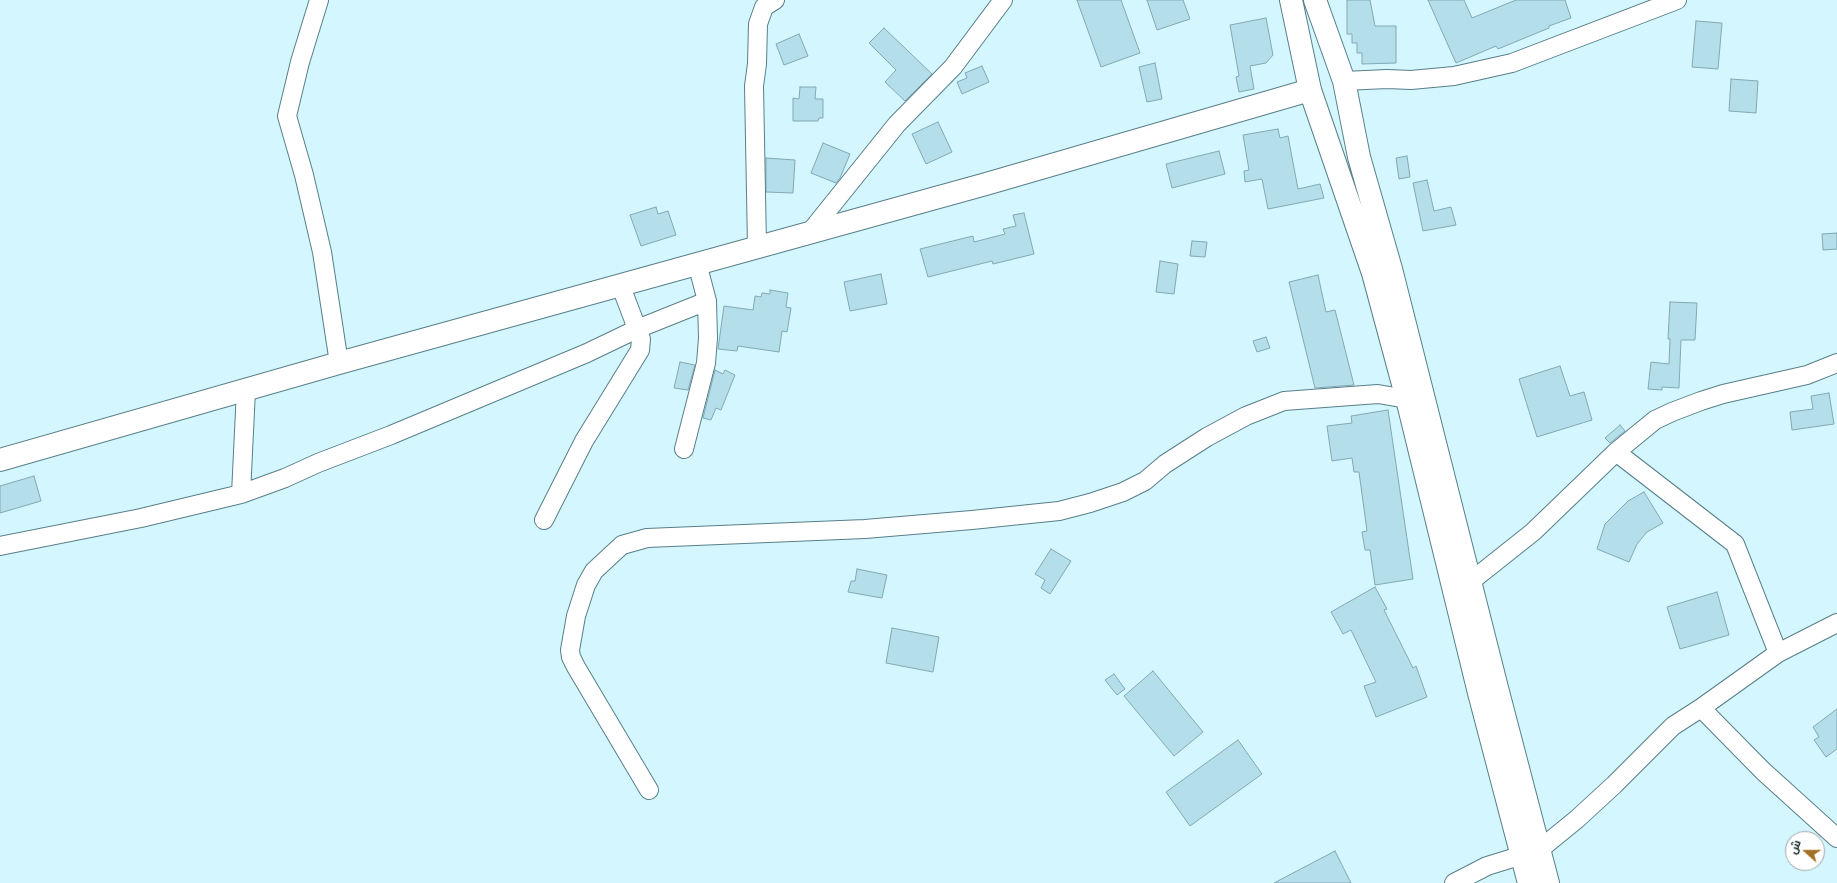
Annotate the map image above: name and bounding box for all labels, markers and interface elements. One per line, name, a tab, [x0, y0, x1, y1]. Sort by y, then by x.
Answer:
north arrow	[1785, 831, 1825, 871]
text: ش	[1786, 838, 1803, 856]

